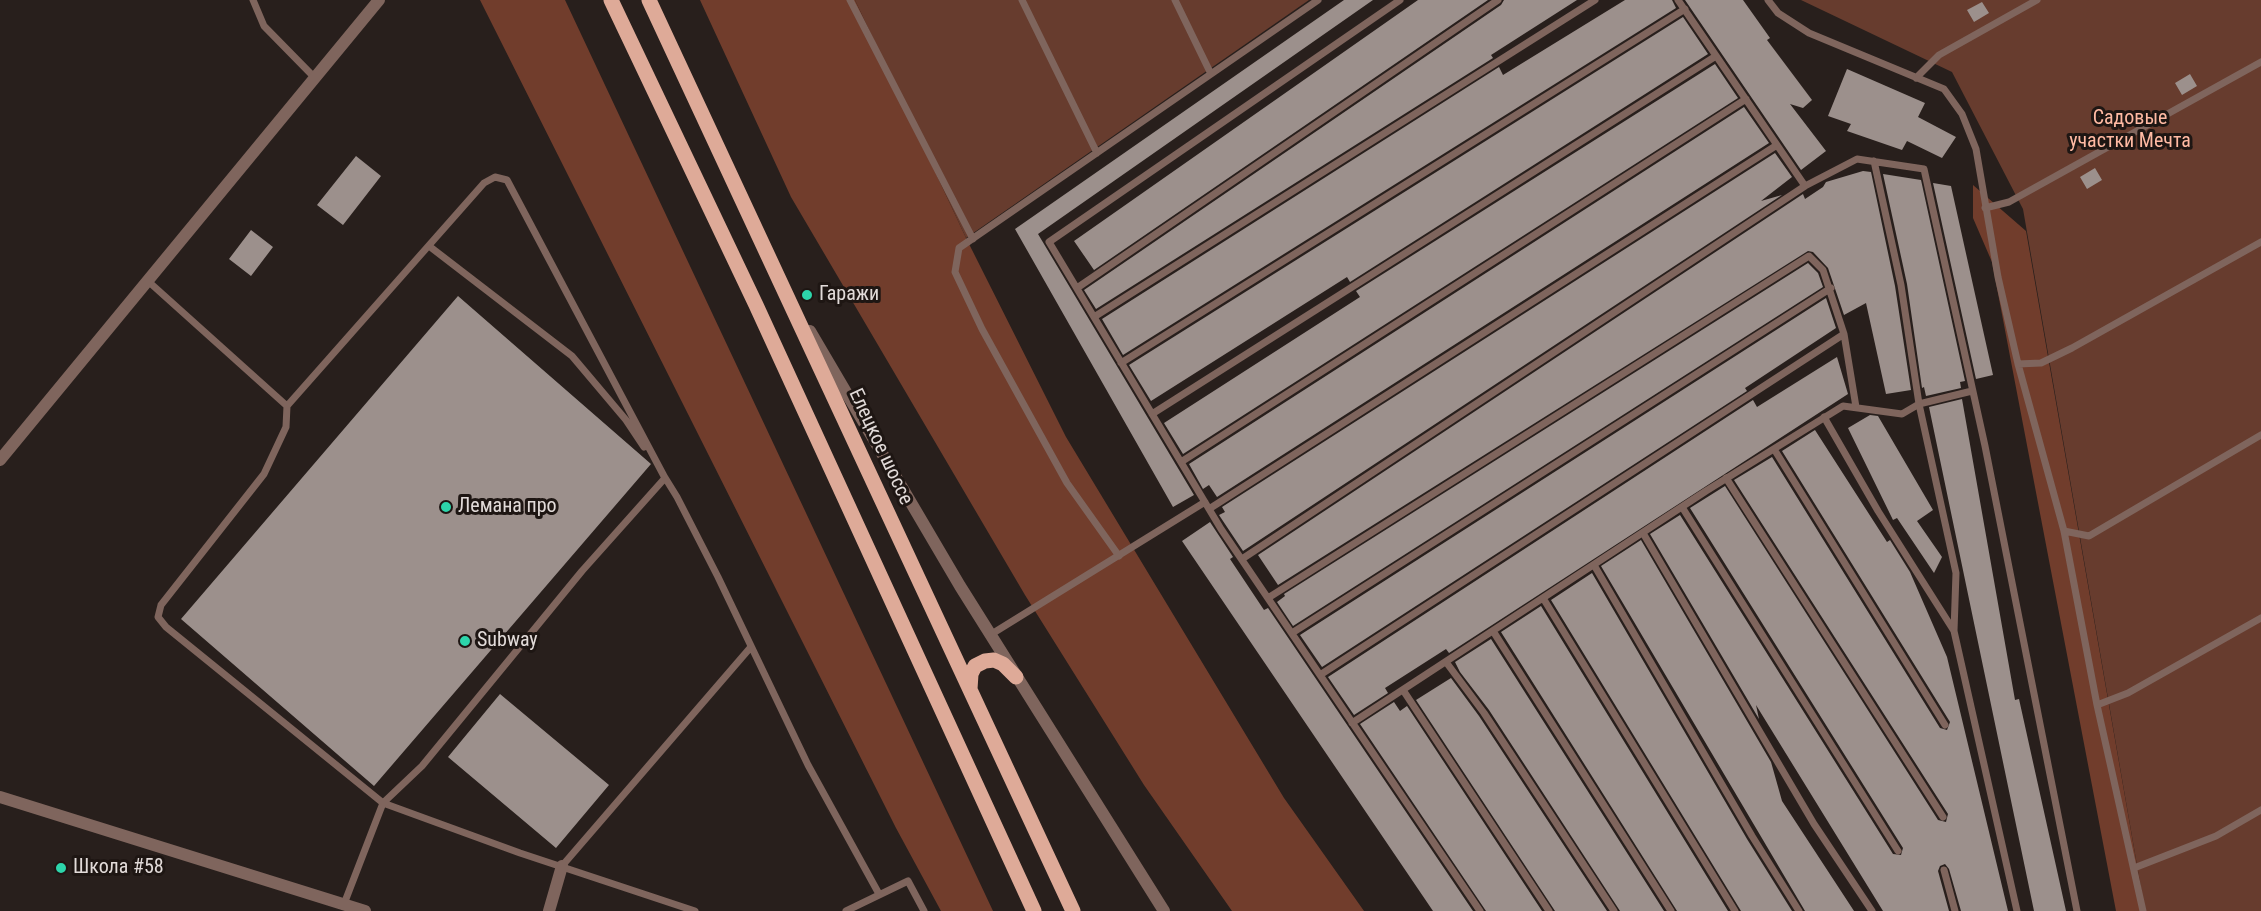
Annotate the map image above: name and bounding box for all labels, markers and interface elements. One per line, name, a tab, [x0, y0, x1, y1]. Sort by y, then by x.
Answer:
park label: Садовые участки Мечта	[2069, 107, 2191, 154]
place label: Гаражи	[819, 283, 879, 307]
marker: Гаражи	[800, 288, 814, 302]
street label: Елецкое шоссе	[843, 385, 917, 509]
place label: Лемана про	[458, 495, 557, 519]
marker: Лемана про	[439, 500, 453, 514]
place label: Subway	[477, 629, 538, 653]
marker: Subway	[458, 634, 472, 648]
place label: Школа #58	[73, 856, 164, 880]
marker: Школа #58	[54, 861, 68, 875]

